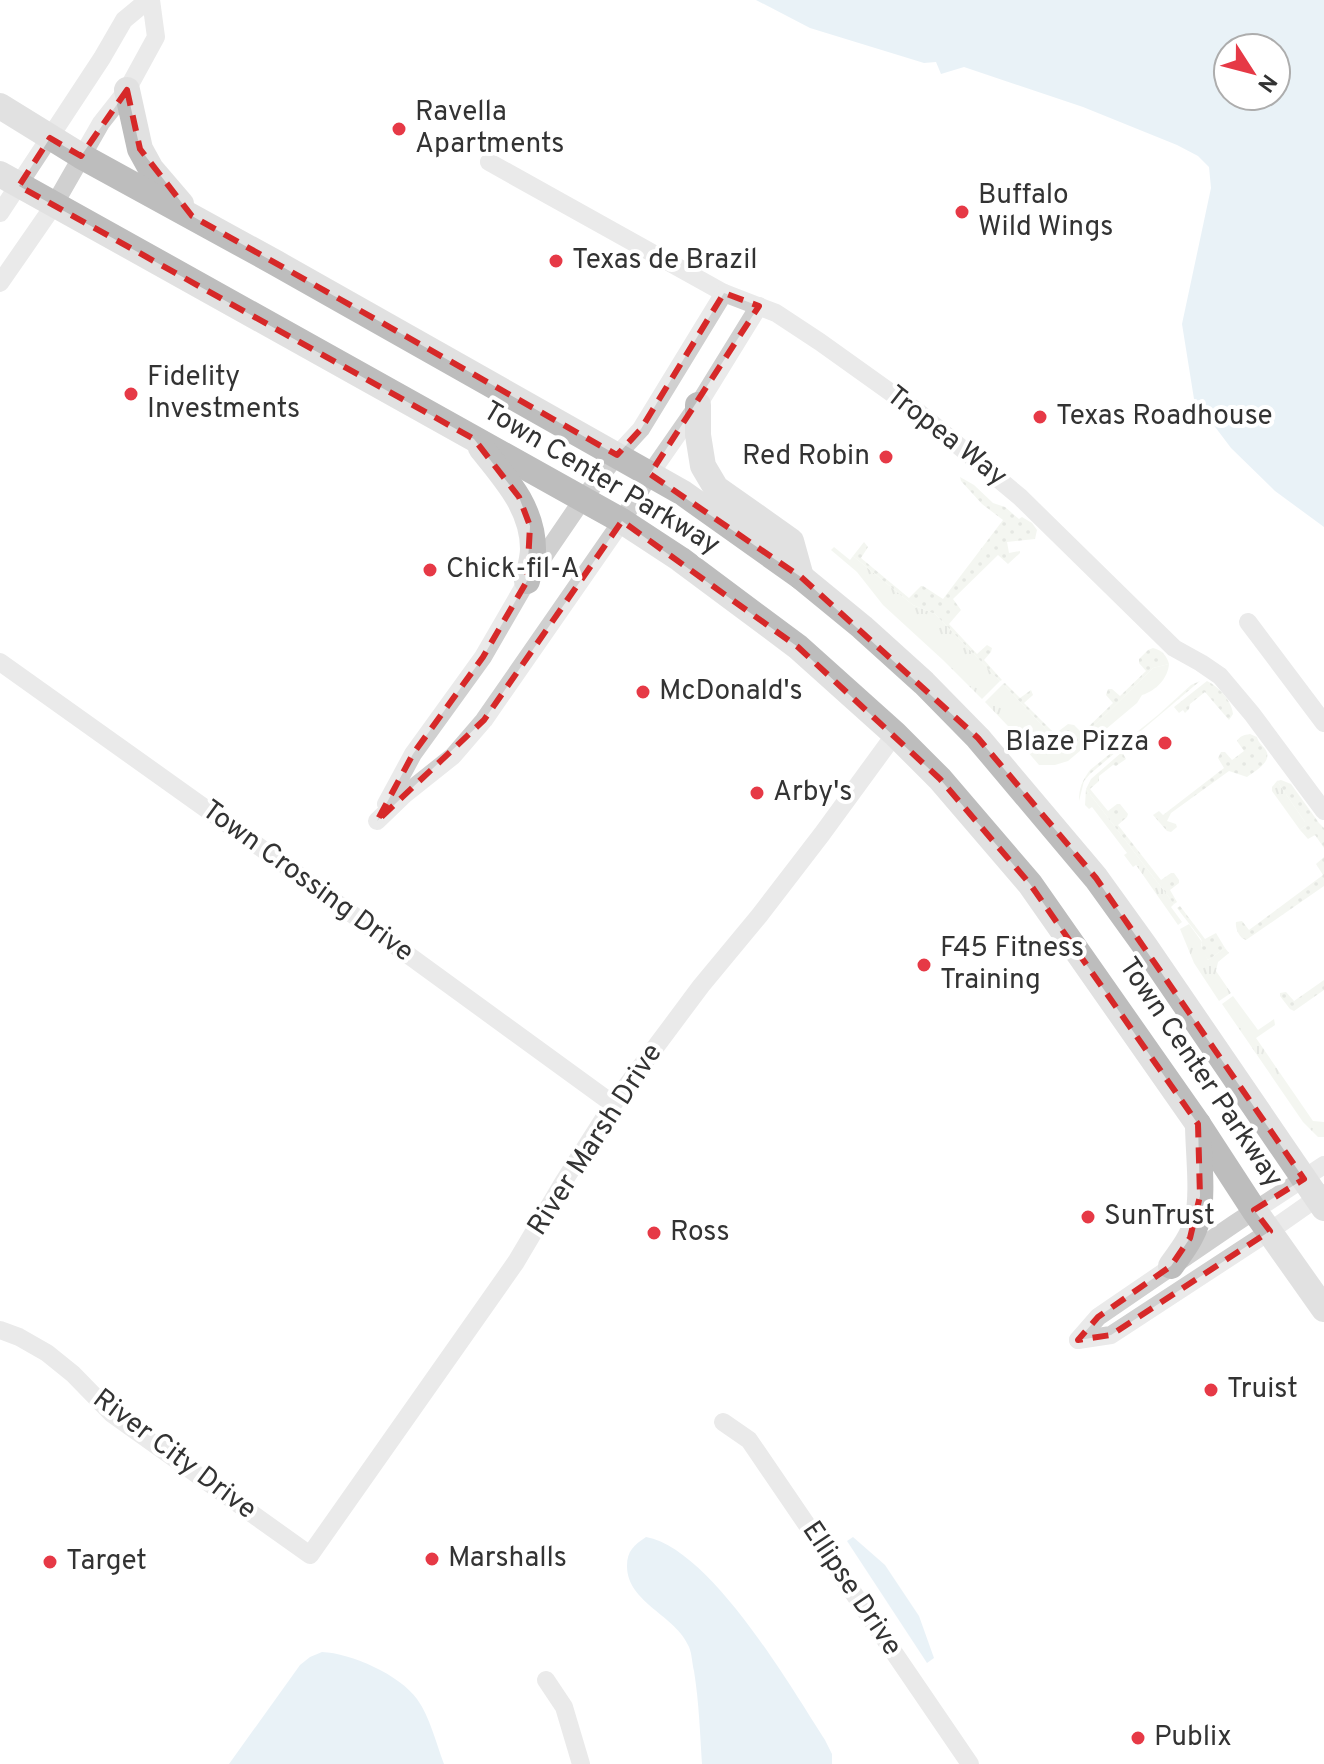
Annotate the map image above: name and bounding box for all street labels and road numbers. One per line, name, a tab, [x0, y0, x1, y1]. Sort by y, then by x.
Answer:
street label: Tropea Way	[878, 379, 1014, 495]
street label: Town Center Parkway	[476, 394, 726, 564]
street label: Town Crossing Drive	[194, 793, 420, 971]
street label: Town Center Parkway	[1110, 951, 1290, 1195]
street label: River Marsh Drive	[520, 1037, 672, 1243]
street label: River City Drive	[85, 1382, 263, 1528]
street label: Ellipse Drive	[793, 1515, 909, 1663]

